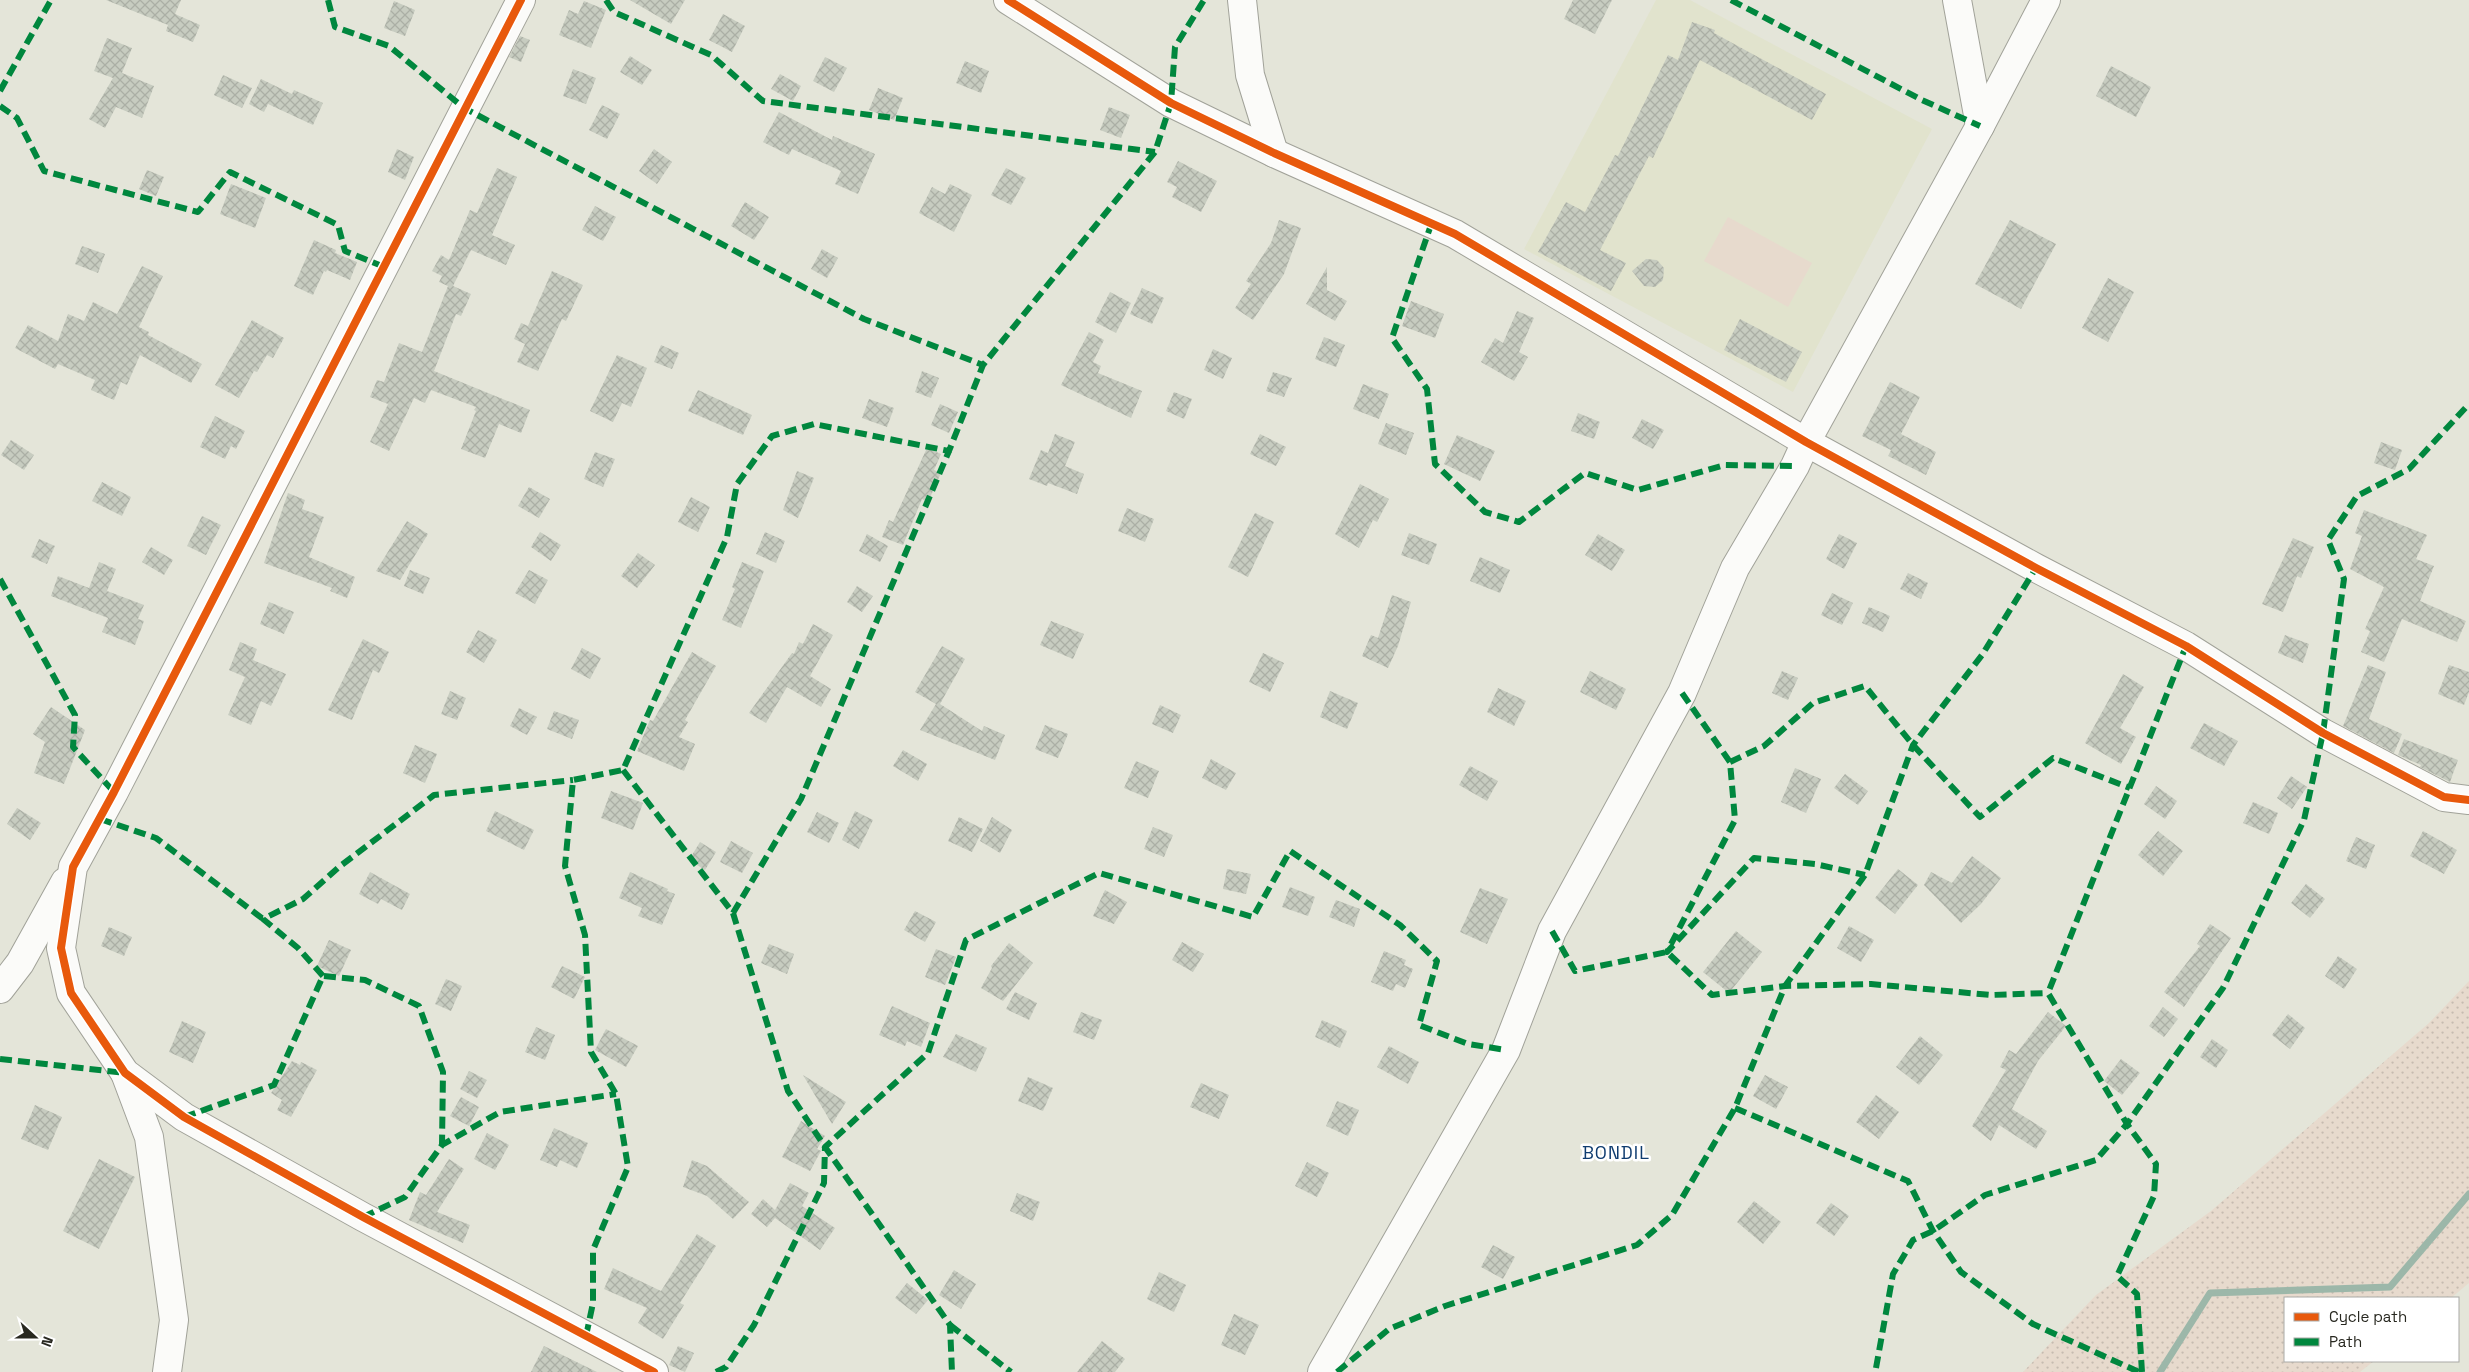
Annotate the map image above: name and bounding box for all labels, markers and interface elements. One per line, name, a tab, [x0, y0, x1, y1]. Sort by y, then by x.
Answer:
district label: BONDIL	[1582, 1141, 1650, 1164]
legend	[2284, 1297, 2459, 1362]
text: Cycle path	[2329, 1307, 2407, 1326]
north arrow	[10, 1312, 60, 1362]
text: Path	[2329, 1332, 2362, 1351]
text: N	[37, 1334, 57, 1349]

